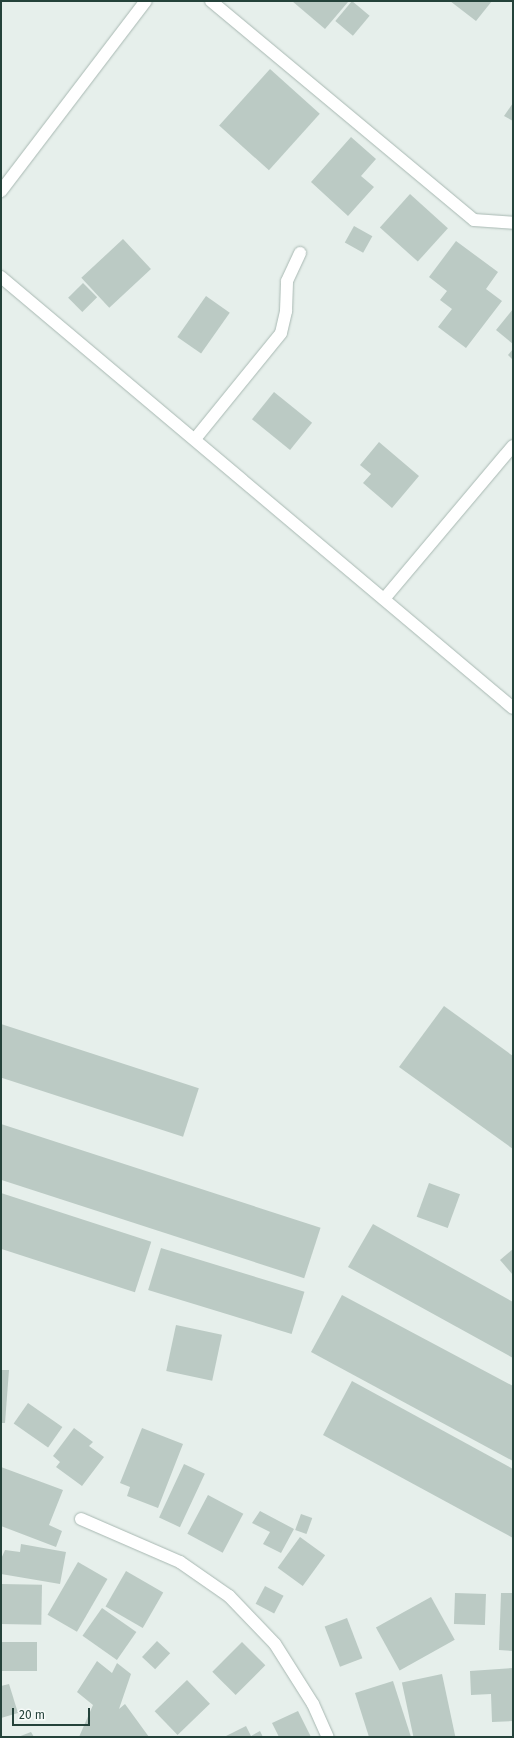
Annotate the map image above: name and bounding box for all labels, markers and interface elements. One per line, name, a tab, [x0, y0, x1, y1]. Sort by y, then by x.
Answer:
scale bar	[14, 1700, 92, 1726]
text: 20 m	[19, 1708, 45, 1722]

